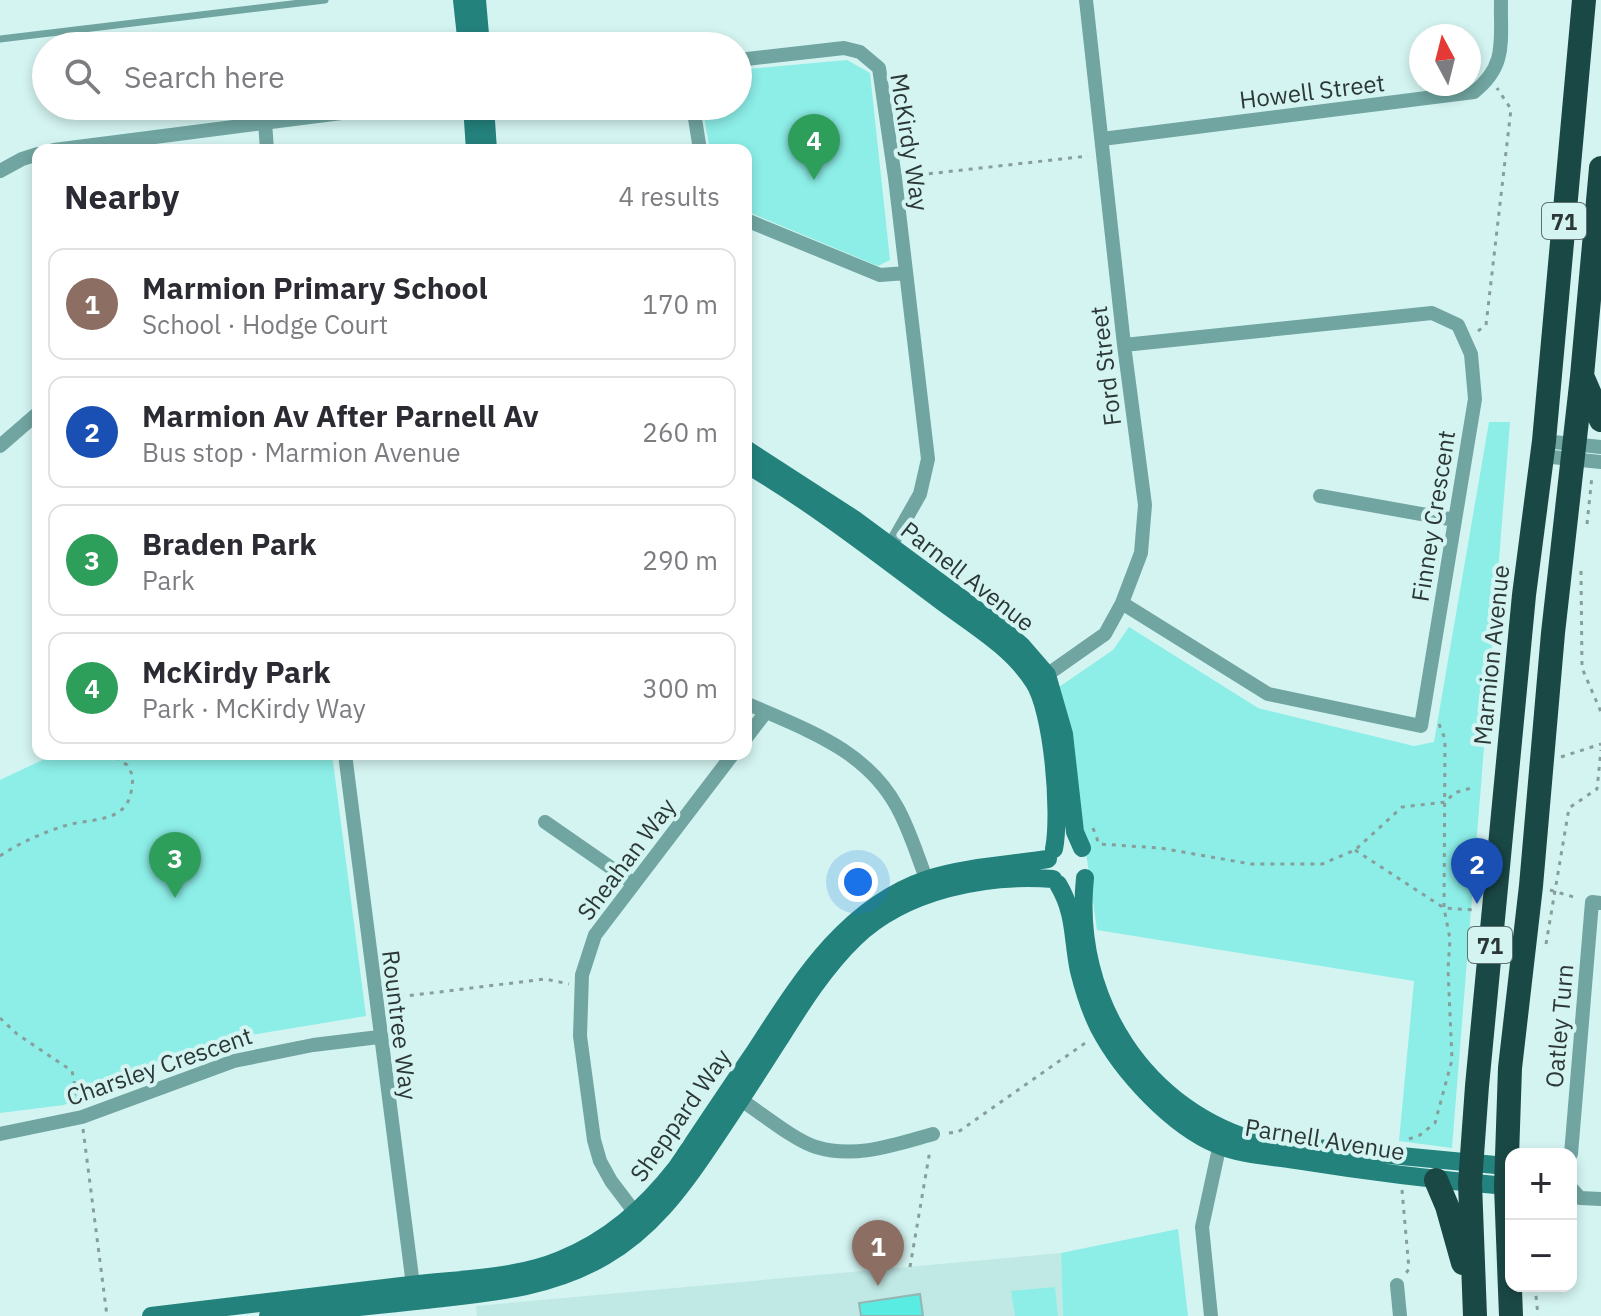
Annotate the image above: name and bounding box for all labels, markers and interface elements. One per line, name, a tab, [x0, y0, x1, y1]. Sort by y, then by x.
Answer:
north arrow	[1409, 24, 1481, 96]
search box	[32, 32, 752, 120]
icon: search	[60, 54, 104, 98]
text: Search here	[124, 57, 285, 96]
street label: Howell Street	[1237, 66, 1387, 116]
street label: McKirdy Way	[883, 71, 937, 213]
pin: 4	[788, 114, 840, 180]
text: Nearby	[64, 174, 179, 218]
text: 4 results	[618, 179, 720, 213]
road number: 71	[1542, 203, 1586, 239]
text: Marmion Primary School	[142, 268, 487, 307]
text: 1	[84, 287, 100, 321]
text: 170 m	[642, 287, 718, 321]
street label: Ford Street	[1082, 304, 1128, 428]
text: School · Hodge Court	[142, 307, 388, 341]
text: Marmion Av After Parnell Av	[142, 396, 539, 435]
text: 2	[84, 415, 100, 449]
text: 260 m	[642, 415, 718, 449]
street label: Finney Crescent	[1404, 428, 1462, 604]
text: Bus stop · Marmion Avenue	[142, 435, 460, 469]
street label: Parnell Avenue	[895, 514, 1041, 638]
text: Braden Park	[142, 524, 317, 563]
text: 3	[84, 543, 100, 577]
text: 290 m	[642, 543, 718, 577]
text: Park	[142, 563, 195, 597]
street label: Marmion Avenue	[1466, 563, 1516, 747]
text: McKirdy Park	[142, 652, 331, 691]
text: 4	[84, 671, 100, 705]
text: 300 m	[642, 671, 718, 705]
text: Park · McKirdy Way	[142, 691, 366, 725]
street label: Sheahan Way	[570, 791, 682, 927]
pin: 3	[149, 832, 201, 898]
pin: 2	[1451, 838, 1503, 904]
your location	[838, 862, 878, 902]
road number: 71	[1468, 927, 1512, 963]
street label: Rountree Way	[375, 948, 425, 1102]
street label: Oatley Turn	[1538, 963, 1580, 1089]
street label: Charsley Crescent	[62, 1019, 256, 1113]
street label: Sheppard Way	[622, 1042, 738, 1188]
street label: Parnell Avenue	[1243, 1111, 1407, 1167]
map controls	[1505, 1148, 1577, 1292]
button: +	[1505, 1148, 1577, 1220]
pin: 1	[852, 1220, 904, 1286]
button: −	[1505, 1220, 1577, 1292]

